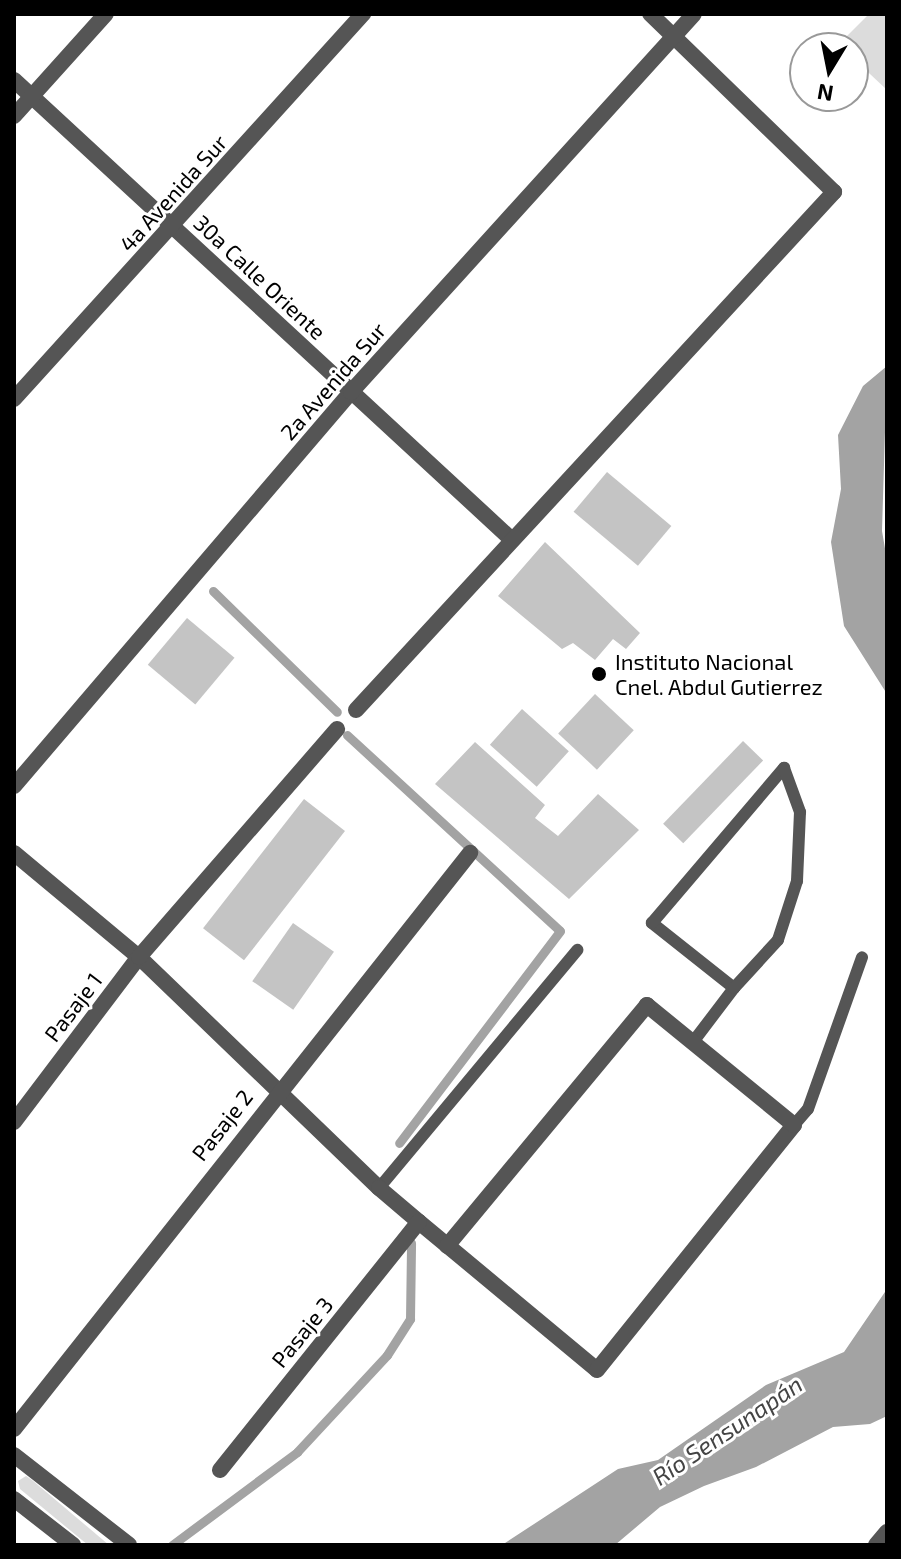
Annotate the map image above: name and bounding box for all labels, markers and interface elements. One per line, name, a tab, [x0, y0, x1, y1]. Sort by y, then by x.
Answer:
north arrow	[789, 32, 869, 112]
text: N	[815, 79, 835, 108]
street label: 4a Avenida Sur	[113, 129, 233, 257]
street label: 30a Calle Oriente	[189, 209, 331, 345]
street label: 2a Avenida Sur	[275, 317, 391, 445]
place label: Instituto Nacional Cnel. Abdul Gutierrez	[615, 648, 824, 700]
marker: Instituto Nacional Cnel. Abdul Gutierrez	[590, 665, 608, 683]
street label: Pasaje 1	[39, 967, 107, 1047]
street label: Pasaje 2	[186, 1084, 258, 1166]
street label: Pasaje 3	[266, 1292, 338, 1372]
water label: Río Sensunapán	[647, 1369, 807, 1491]

